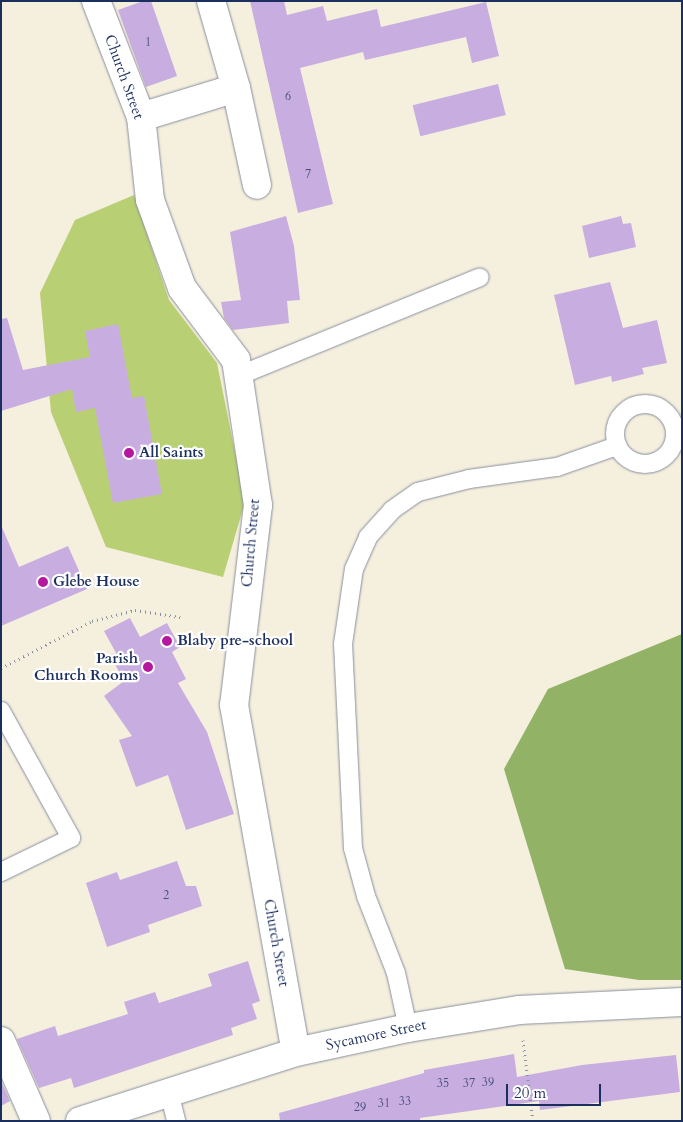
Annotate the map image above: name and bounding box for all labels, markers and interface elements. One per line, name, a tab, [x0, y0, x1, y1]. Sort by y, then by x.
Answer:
street label: Church Street	[100, 32, 148, 122]
house number: 1	[145, 36, 151, 50]
house number: 6	[285, 90, 291, 104]
house number: 7	[305, 168, 311, 182]
place label: All Saints	[139, 444, 203, 462]
marker: All Saints	[123, 447, 135, 459]
street label: Church Street	[238, 498, 264, 588]
place label: Glebe House	[53, 573, 140, 591]
marker: Glebe House	[37, 576, 49, 588]
place label: Blaby pre-school	[177, 632, 293, 650]
marker: Blaby pre-school	[161, 635, 173, 647]
place label: Parish Church Rooms	[34, 649, 138, 684]
marker: Parish Church Rooms	[142, 661, 154, 673]
house number: 2	[163, 889, 169, 903]
street label: Church Street	[259, 898, 293, 988]
street label: Sycamore Street	[324, 1016, 428, 1054]
scale bar	[508, 1074, 603, 1106]
house number: 39	[482, 1076, 494, 1090]
house number: 35	[437, 1077, 449, 1091]
house number: 37	[463, 1077, 475, 1091]
text: 20 m	[514, 1083, 546, 1103]
house number: 33	[399, 1095, 411, 1109]
house number: 31	[378, 1097, 390, 1111]
house number: 29	[354, 1101, 366, 1115]

